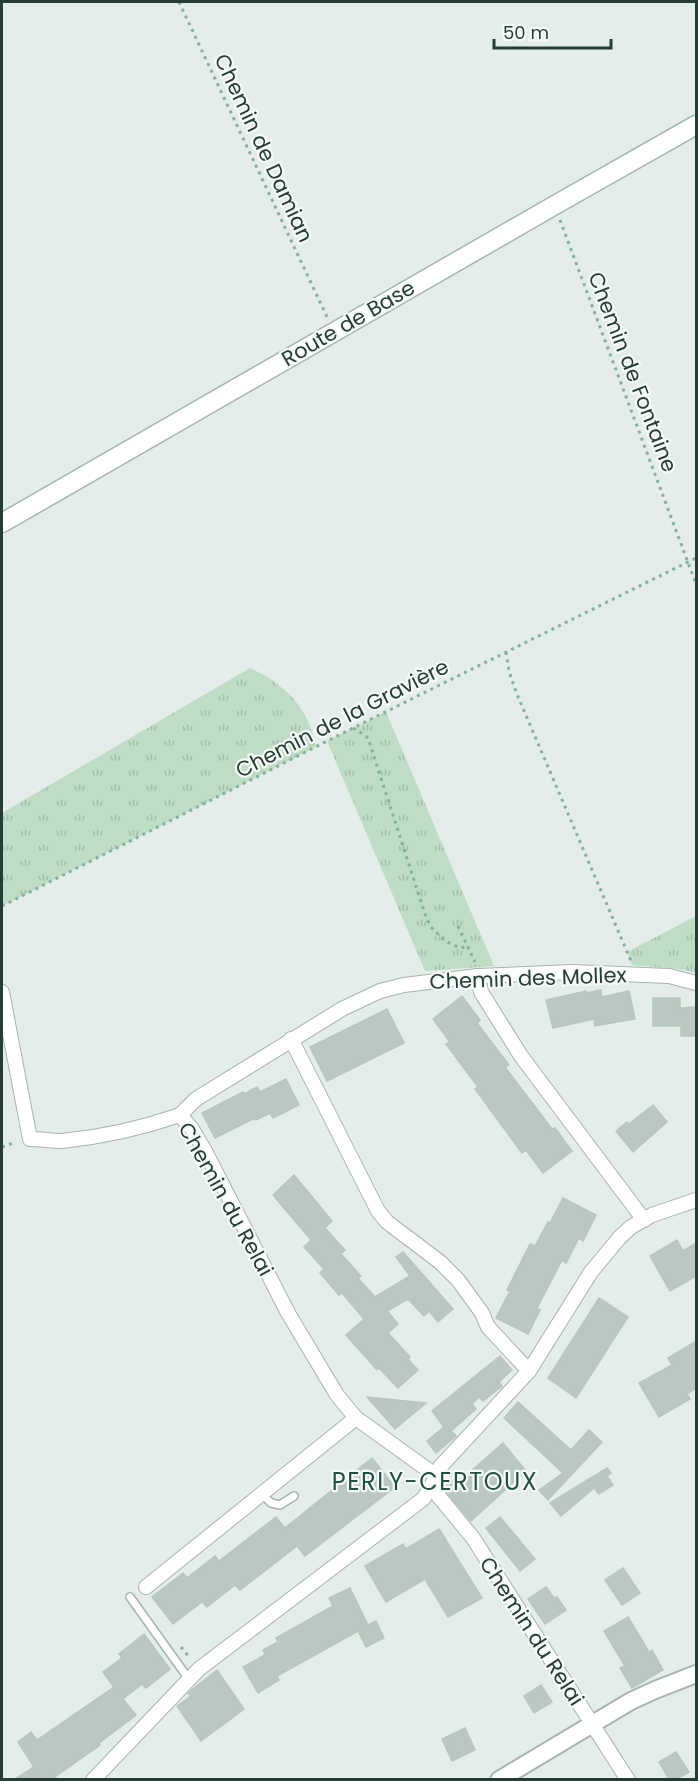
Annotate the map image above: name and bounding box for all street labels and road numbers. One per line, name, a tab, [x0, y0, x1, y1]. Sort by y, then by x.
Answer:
street label: Chemin de Damian	[208, 49, 320, 247]
street label: Chemin de Fontaine	[581, 268, 685, 476]
street label: Route de Base	[276, 273, 420, 373]
street label: Chemin de la Gravière	[231, 652, 453, 784]
street label: Chemin des Mollex	[429, 960, 627, 996]
street label: Chemin du Relai	[172, 1117, 280, 1281]
street label: Chemin du Relai	[473, 1551, 591, 1711]

